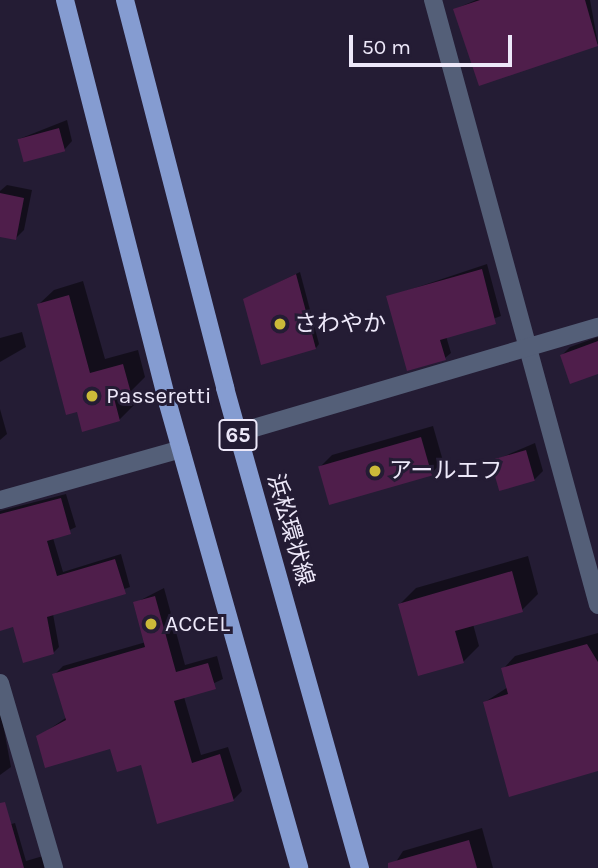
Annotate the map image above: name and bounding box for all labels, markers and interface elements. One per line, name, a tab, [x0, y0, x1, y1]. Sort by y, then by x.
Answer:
scale bar	[353, 21, 516, 65]
text: 50 m	[362, 35, 411, 59]
place label: さわやか	[294, 310, 386, 338]
marker: さわやか	[272, 316, 288, 332]
place label: Passeretti	[106, 382, 212, 410]
marker: Passeretti	[84, 388, 100, 404]
road number: 65	[217, 418, 259, 452]
place label: アールエフ	[389, 457, 503, 485]
marker: アールエフ	[367, 463, 383, 479]
street label: 浜松環状線	[261, 471, 319, 589]
place label: ACCEL	[165, 610, 230, 638]
marker: ACCEL	[143, 616, 159, 632]

